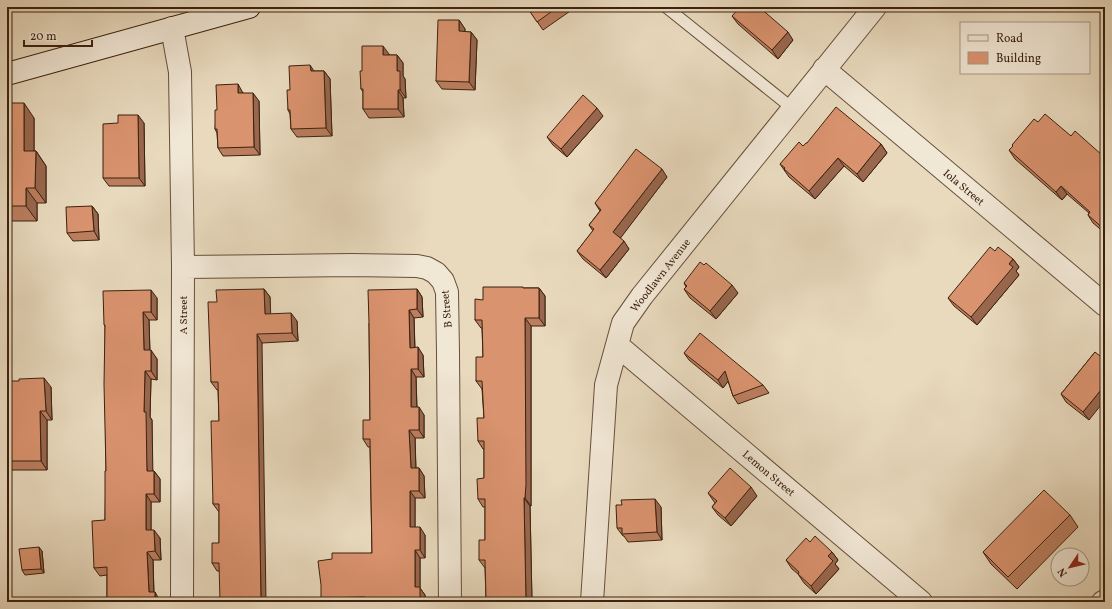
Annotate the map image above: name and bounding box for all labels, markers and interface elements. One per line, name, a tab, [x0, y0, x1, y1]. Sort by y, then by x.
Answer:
scale bar	[24, 22, 92, 48]
legend	[960, 22, 1090, 74]
text: 20 m	[30, 29, 57, 45]
text: Road	[996, 31, 1023, 47]
text: Building	[996, 51, 1041, 67]
street label: Iola Street	[939, 167, 987, 210]
street label: Woodlawn Avenue	[628, 236, 695, 316]
street label: B Street	[438, 289, 457, 328]
street label: A Street	[177, 295, 192, 334]
street label: Lemon Street	[738, 448, 798, 501]
north arrow	[1050, 547, 1090, 587]
text: N	[1055, 564, 1071, 579]

